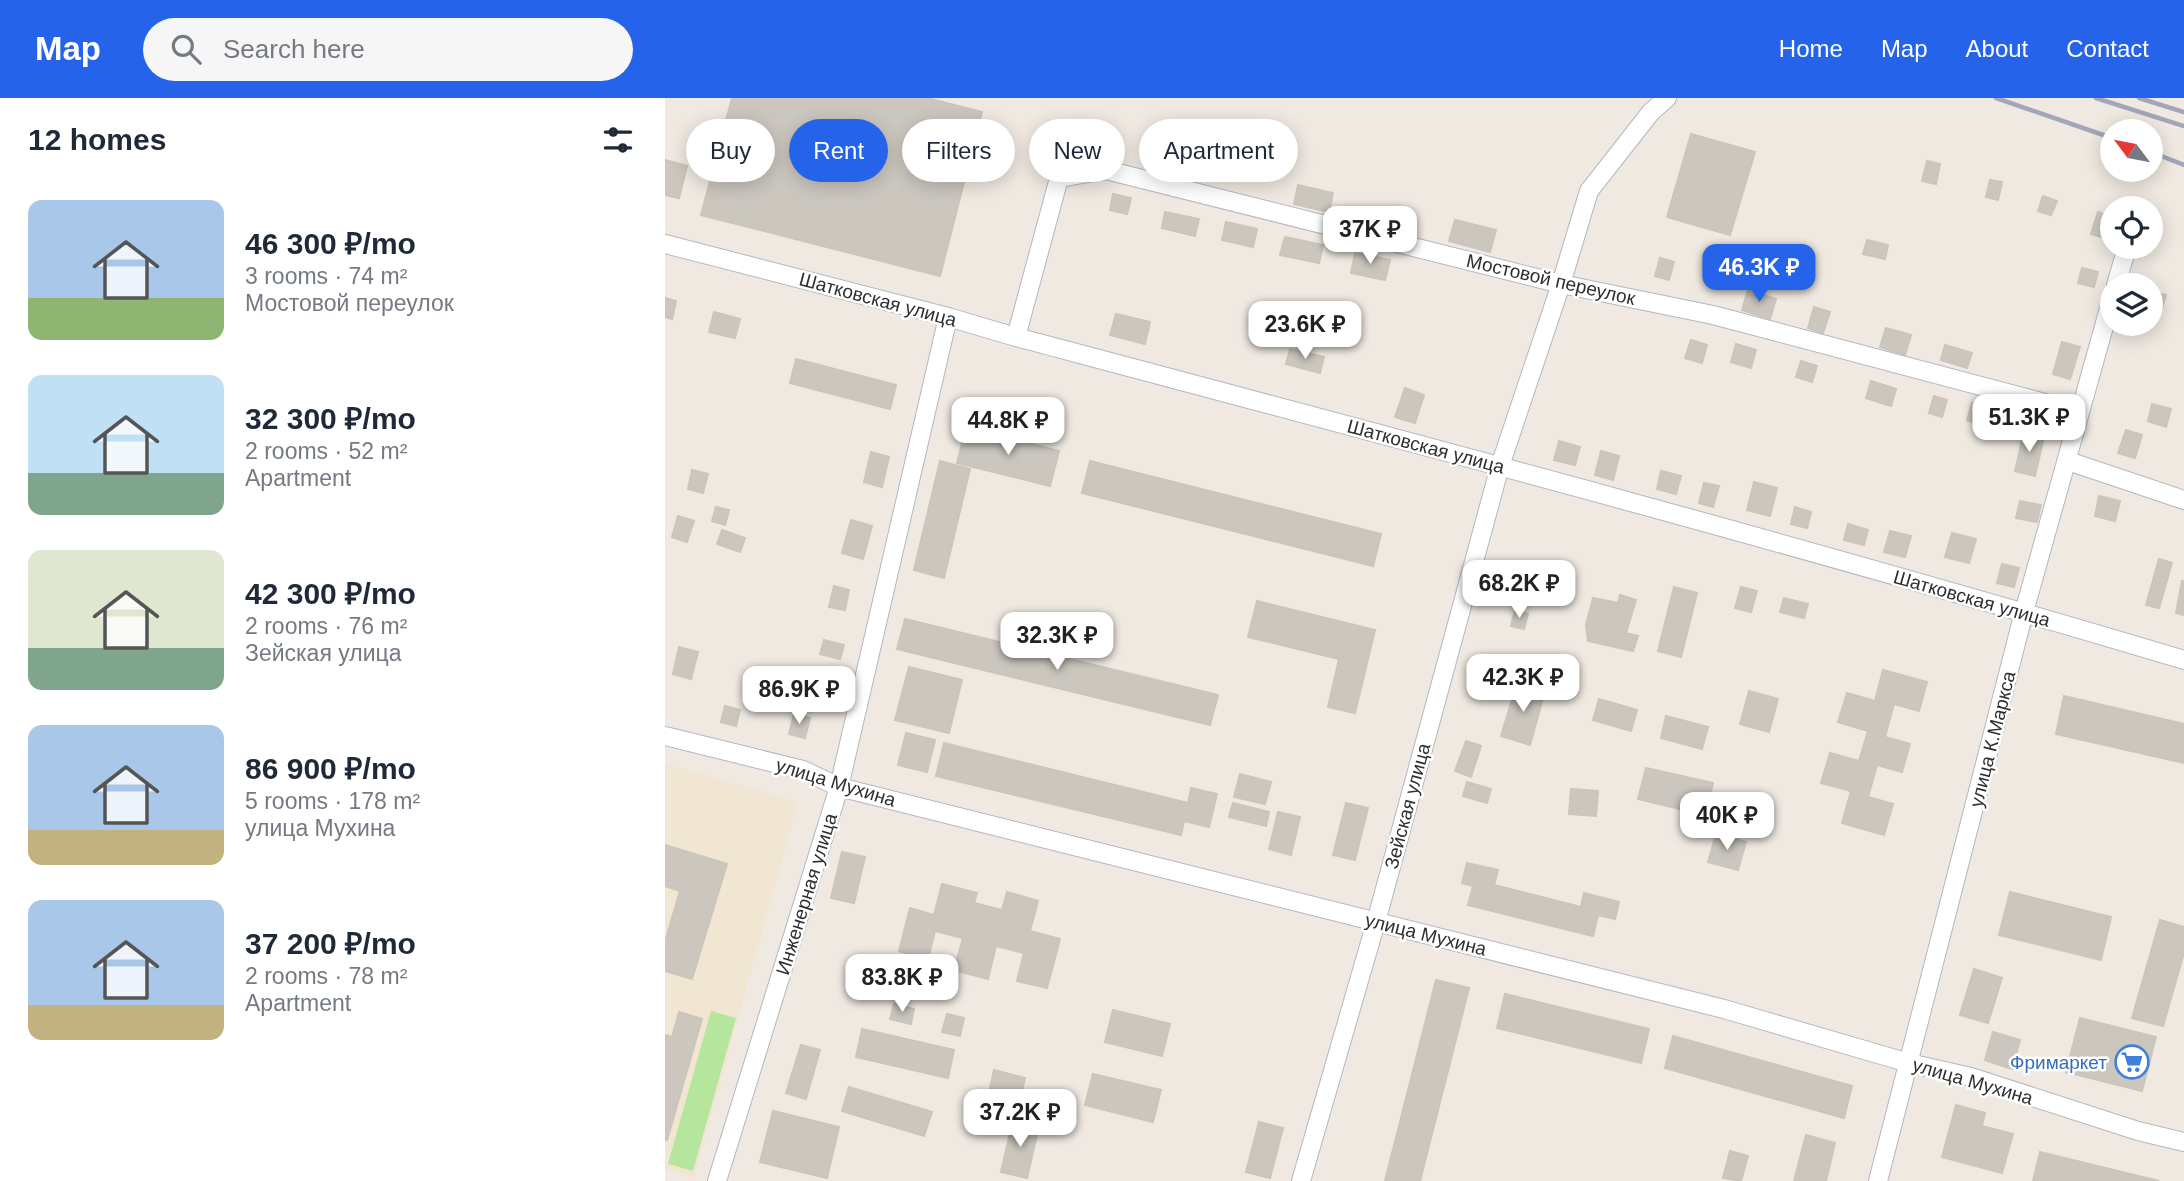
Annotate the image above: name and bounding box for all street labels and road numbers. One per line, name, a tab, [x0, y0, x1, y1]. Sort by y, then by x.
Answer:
street label: Мостовой переулок	[1464, 250, 1638, 309]
street label: Шатковская улица	[797, 268, 959, 331]
street label: Шатковская улица	[1345, 415, 1507, 478]
street label: Шатковская улица	[1891, 566, 2053, 631]
street label: улица К.Маркса	[1965, 668, 2020, 809]
street label: Зейская улица	[1381, 741, 1434, 871]
street label: улица Мухина	[773, 754, 899, 811]
street label: Инженерная улица	[772, 810, 841, 978]
street label: улица Мухина	[1363, 909, 1489, 960]
street label: улица Мухина	[1910, 1054, 2036, 1109]

